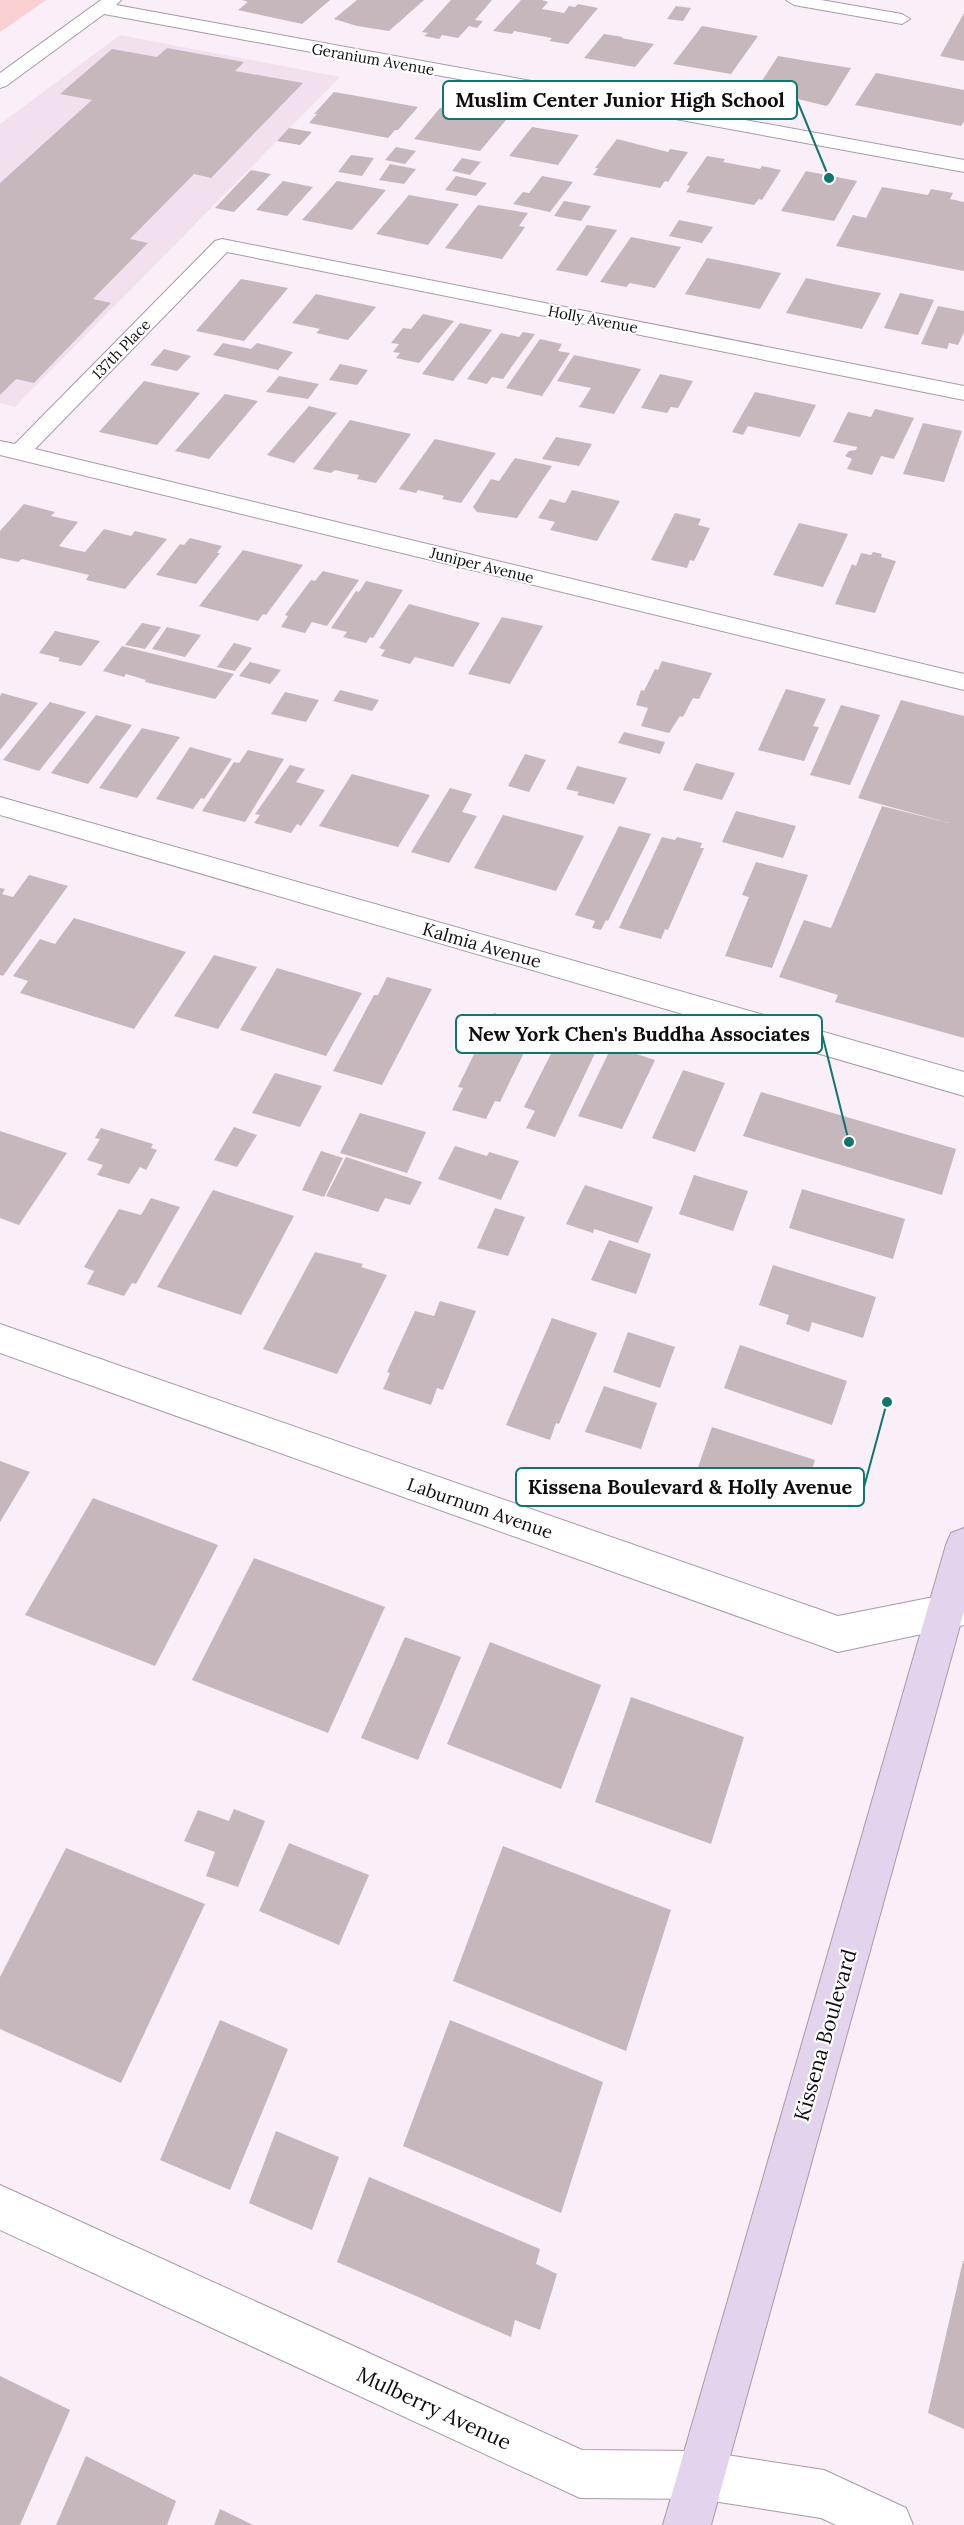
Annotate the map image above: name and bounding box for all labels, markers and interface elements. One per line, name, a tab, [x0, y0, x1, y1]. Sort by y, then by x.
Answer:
street label: Geranium Avenue	[310, 39, 436, 79]
callout: Muslim Center Junior High School	[443, 81, 797, 119]
text: Muslim Center Junior High School	[455, 87, 785, 112]
street label: Holly Avenue	[547, 301, 639, 337]
street label: 137th Place	[88, 315, 154, 383]
street label: Juniper Avenue	[427, 543, 536, 587]
street label: Kalmia Avenue	[420, 917, 544, 973]
callout: New York Chen's Buddha Associates	[456, 1015, 822, 1053]
text: New York Chen's Buddha Associates	[468, 1021, 810, 1046]
callout: Kissena Boulevard & Holly Avenue	[516, 1468, 864, 1506]
street label: Laburnum Avenue	[404, 1472, 556, 1544]
text: Kissena Boulevard & Holly Avenue	[528, 1474, 853, 1499]
street label: Kissena Boulevard	[788, 1946, 862, 2124]
street label: Mulberry Avenue	[352, 2360, 516, 2456]

